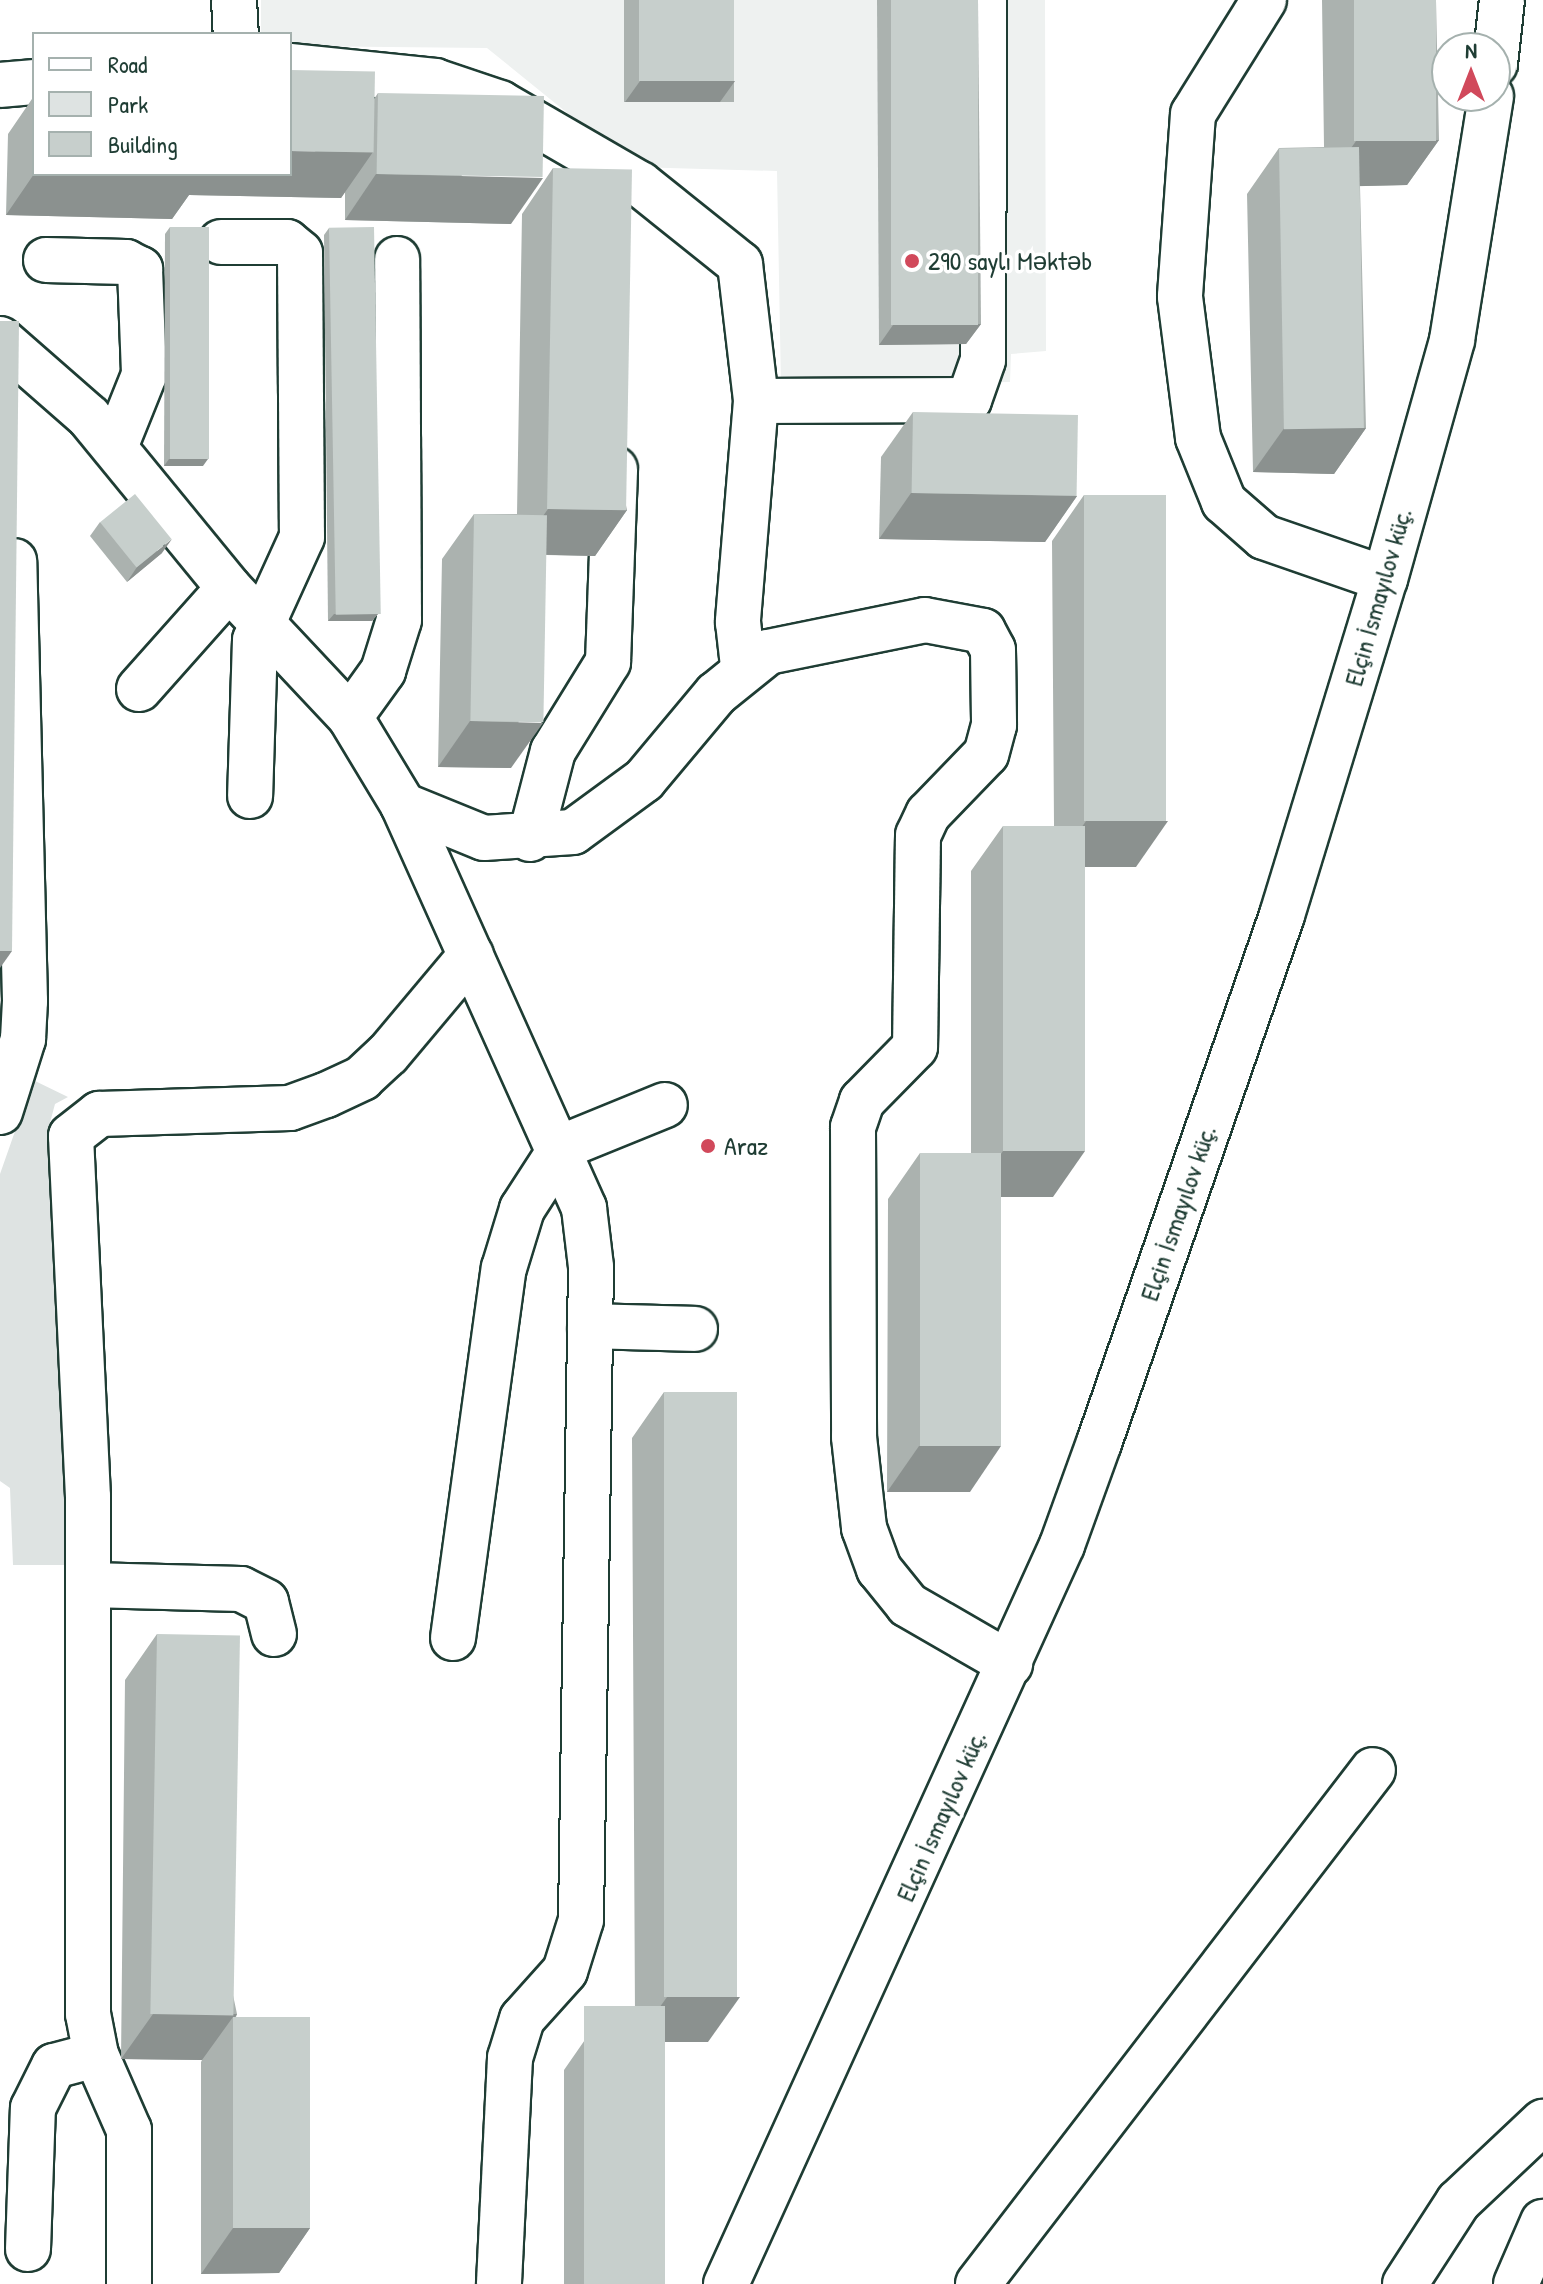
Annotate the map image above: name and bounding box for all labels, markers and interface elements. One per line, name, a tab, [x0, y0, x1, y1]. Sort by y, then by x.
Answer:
legend	[32, 32, 292, 176]
north arrow	[1431, 32, 1511, 112]
text: N	[1465, 35, 1477, 65]
text: Road	[108, 48, 147, 80]
text: Park	[108, 88, 148, 120]
text: Building	[108, 128, 178, 160]
place label: 290 saylı Məktəb	[928, 245, 1092, 277]
marker: 290 saylı Məktəb	[903, 252, 921, 270]
street label: Elçin İsmayılov küç.	[1338, 505, 1418, 689]
street label: Elçin İsmayılov küç.	[1133, 1121, 1223, 1305]
place label: Araz	[724, 1130, 768, 1162]
marker: Araz	[699, 1137, 717, 1155]
street label: Elçin İsmayılov küç.	[889, 1726, 993, 1906]

